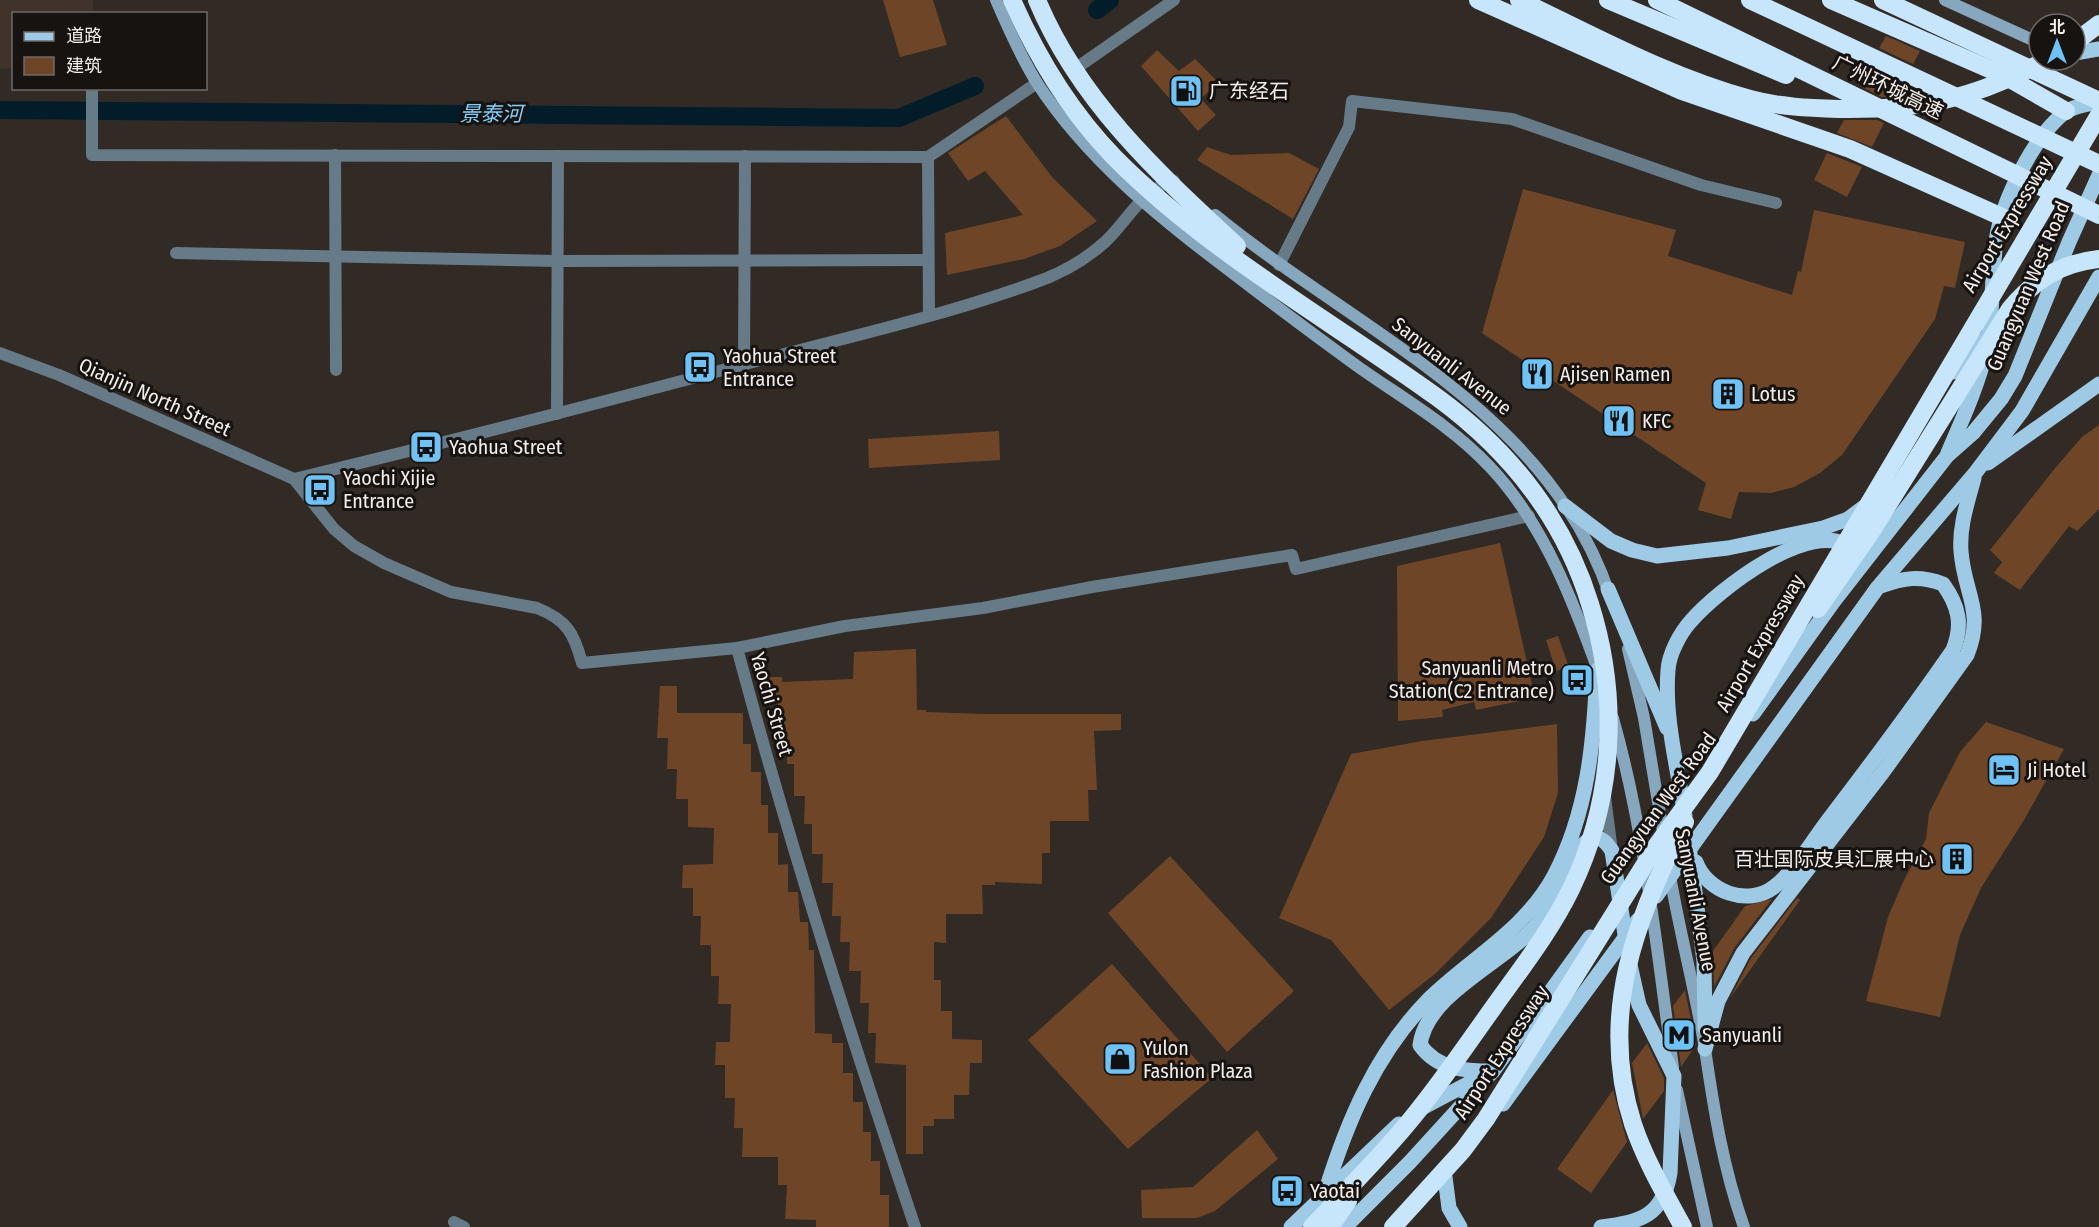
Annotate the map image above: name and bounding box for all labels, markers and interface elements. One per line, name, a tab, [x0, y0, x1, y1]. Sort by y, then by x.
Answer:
legend	[12, 12, 207, 90]
north arrow	[2027, 12, 2087, 72]
text: 北	[2049, 18, 2065, 37]
text: 道路	[66, 25, 102, 47]
street label: 广州环城高速	[1829, 50, 1947, 124]
text: 建筑	[66, 55, 102, 77]
fuel station icon: 广东经石	[1168, 73, 1204, 109]
place label: 广东经石	[1209, 79, 1289, 103]
water label: 景泰河	[460, 101, 526, 127]
street label: Airport Expressway	[1957, 151, 2057, 297]
street label: Guangyuan West Road	[1981, 198, 2075, 374]
street label: Sanyuanli Avenue	[1387, 312, 1517, 420]
place label: Yaohua Street Entrance	[723, 344, 837, 391]
bus stop icon: Yaohua Street Entrance	[682, 349, 718, 385]
street label: Qianjin North Street	[75, 353, 235, 441]
restaurant icon: Ajisen Ramen	[1519, 356, 1555, 392]
place label: Ajisen Ramen	[1560, 362, 1671, 386]
building icon: Lotus	[1710, 376, 1746, 412]
place label: Lotus	[1751, 382, 1795, 406]
restaurant icon: KFC	[1601, 403, 1637, 439]
place label: KFC	[1642, 409, 1671, 433]
bus stop icon: Yaohua Street	[408, 429, 444, 465]
place label: Yaohua Street	[449, 435, 563, 459]
place label: Yaochi Xijie Entrance	[343, 466, 435, 513]
bus stop icon: Yaochi Xijie Entrance	[302, 472, 338, 508]
street label: Airport Expressway	[1711, 570, 1809, 716]
street label: Yaochi Street	[746, 649, 798, 759]
place label: Sanyuanli Metro Station(C2 Entrance)	[1389, 656, 1554, 703]
bus stop icon: Sanyuanli Metro Station(C2 Entrance)	[1559, 662, 1595, 698]
street label: Guangyuan West Road	[1595, 727, 1721, 889]
hotel icon: Ji Hotel	[1986, 752, 2022, 788]
place label: Ji Hotel	[2027, 758, 2086, 782]
street label: Sanyuanli Avenue	[1670, 827, 1722, 973]
building icon: 百壮国际皮具汇展中心	[1939, 841, 1975, 877]
place label: 百壮国际皮具汇展中心	[1734, 847, 1934, 871]
street label: Airport Expressway	[1449, 980, 1553, 1124]
metro station icon: Sanyuanli	[1661, 1017, 1697, 1053]
place label: Sanyuanli	[1702, 1023, 1782, 1047]
place label: Yulon Fashion Plaza	[1143, 1036, 1253, 1083]
shop icon: Yulon Fashion Plaza	[1102, 1041, 1138, 1077]
bus stop icon: Yaotai	[1269, 1173, 1305, 1209]
place label: Yaotai	[1310, 1179, 1360, 1203]

